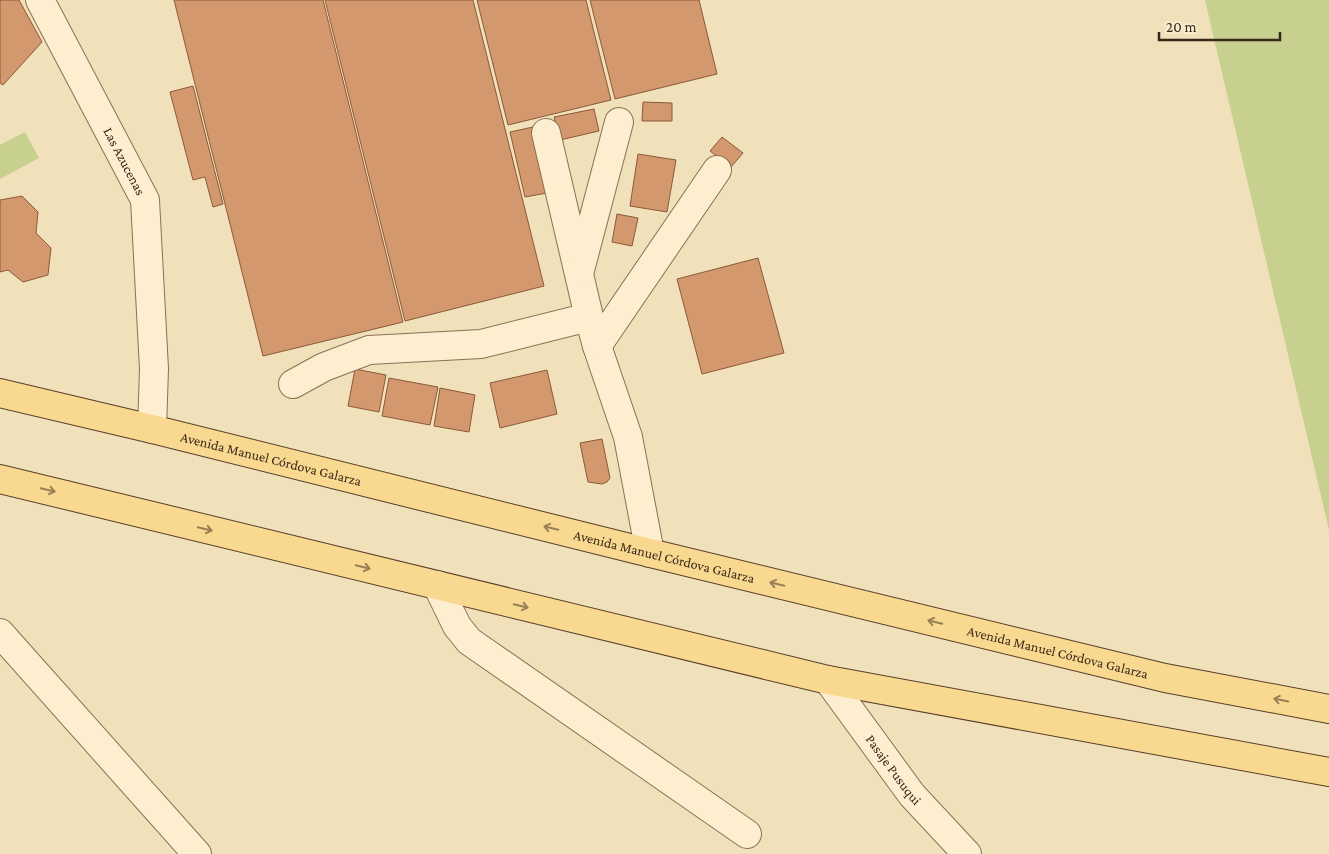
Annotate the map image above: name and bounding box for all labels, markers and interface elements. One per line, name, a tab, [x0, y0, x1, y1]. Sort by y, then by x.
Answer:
scale bar	[1159, 10, 1280, 42]
text: 20 m	[1166, 19, 1197, 35]
street label: Las Azucenas	[100, 124, 149, 198]
street label: Avenida Manuel Córdova Galarza	[179, 428, 364, 489]
one-way arrow	[39, 486, 55, 495]
one-way arrow	[544, 523, 560, 532]
one-way arrow	[197, 524, 213, 534]
street label: Avenida Manuel Córdova Galarza	[572, 526, 757, 586]
one-way arrow	[355, 563, 371, 572]
one-way arrow	[770, 579, 786, 588]
one-way arrow	[513, 602, 529, 611]
one-way arrow	[927, 617, 943, 626]
street label: Avenida Manuel Córdova Galarza	[966, 622, 1150, 682]
one-way arrow	[1273, 695, 1289, 705]
street label: Pasaje Pusuqui	[862, 731, 925, 808]

